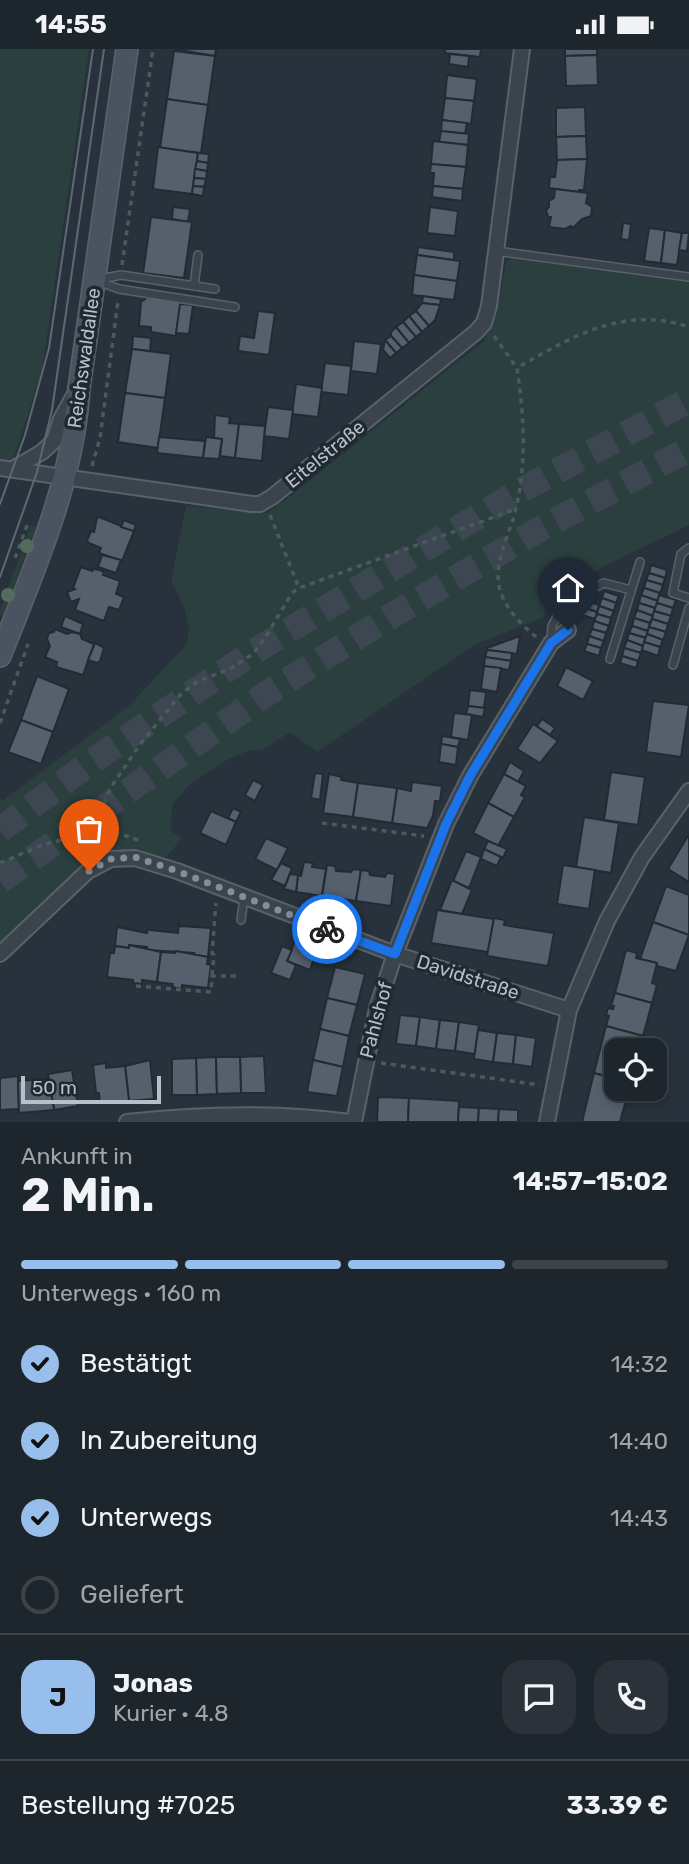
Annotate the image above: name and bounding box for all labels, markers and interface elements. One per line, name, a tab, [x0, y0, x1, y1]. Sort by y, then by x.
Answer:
text: 14:55	[35, 9, 107, 40]
street label: Reichswaldallee	[63, 286, 105, 430]
street label: Eitelstraße	[281, 415, 369, 493]
pin	[538, 558, 598, 630]
icon: home	[549, 569, 587, 607]
pin	[59, 799, 119, 871]
icon: bag	[70, 810, 108, 848]
courier	[292, 894, 362, 964]
icon: bike	[308, 910, 346, 948]
street label: Davidstraße	[414, 950, 522, 1004]
street label: Pahlshof	[355, 979, 397, 1061]
map controls	[604, 1038, 667, 1101]
button: locate	[604, 1038, 667, 1101]
scale bar	[21, 1073, 161, 1105]
text: 50 m	[32, 1076, 77, 1099]
text: Ankunft in	[21, 1142, 133, 1170]
text: 14:57–15:02	[513, 1166, 668, 1197]
text: 2 Min.	[21, 1168, 155, 1223]
text: Unterwegs · 160 m	[21, 1279, 221, 1307]
icon: check	[21, 1345, 59, 1383]
text: Bestätigt	[80, 1348, 192, 1379]
text: 14:32	[611, 1350, 668, 1378]
icon: check	[21, 1422, 59, 1460]
text: In Zubereitung	[80, 1425, 258, 1456]
text: 14:40	[609, 1427, 668, 1455]
icon: check	[21, 1499, 59, 1537]
text: Unterwegs	[80, 1502, 212, 1533]
text: 14:43	[610, 1504, 668, 1532]
text: Geliefert	[80, 1579, 184, 1610]
button: chat	[502, 1660, 576, 1734]
button: phone	[594, 1660, 668, 1734]
text: Jonas	[113, 1668, 193, 1699]
text: J	[49, 1682, 67, 1713]
text: Kurier · 4.8	[113, 1699, 229, 1727]
text: Bestellung #7025	[21, 1790, 235, 1821]
text: 33.39 €	[567, 1790, 668, 1821]

